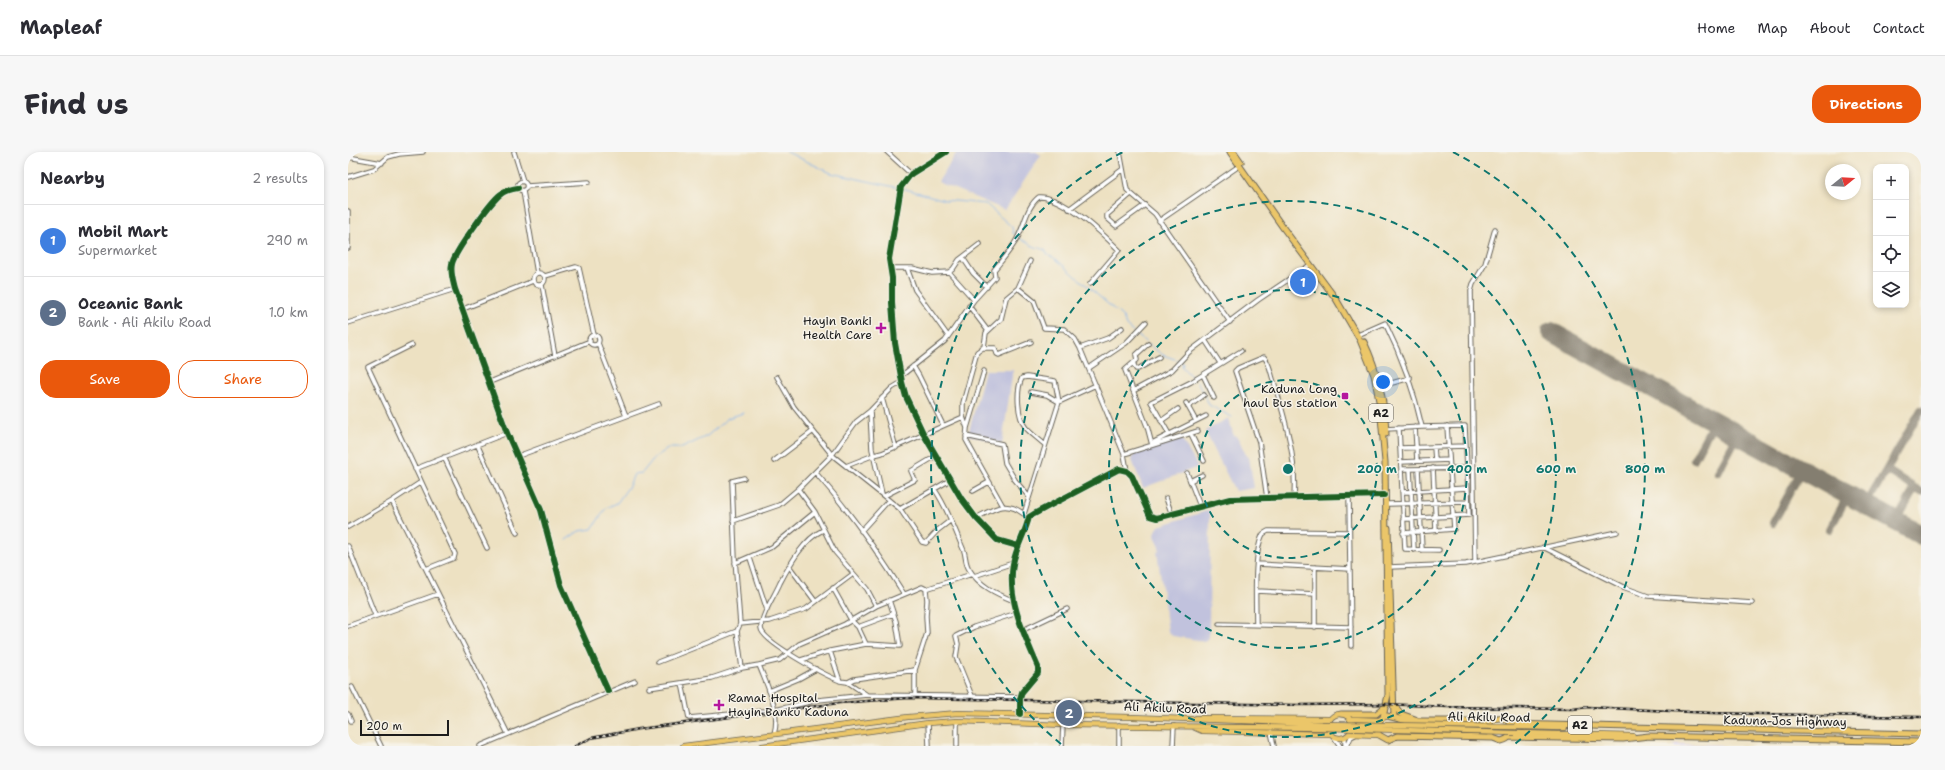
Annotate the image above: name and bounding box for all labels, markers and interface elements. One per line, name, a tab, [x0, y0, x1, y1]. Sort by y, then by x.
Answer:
text: Mapleaf	[20, 15, 102, 40]
text: Home	[1697, 19, 1736, 37]
text: Map	[1758, 19, 1788, 37]
text: About	[1810, 19, 1851, 37]
text: Contact	[1873, 19, 1925, 37]
text: Find us	[24, 85, 129, 123]
button: Directions	[1812, 85, 1921, 123]
north arrow	[1825, 164, 1861, 200]
map controls	[1873, 164, 1909, 308]
button: +	[1873, 164, 1909, 200]
text: Nearby	[40, 167, 105, 189]
text: 2 results	[252, 170, 308, 187]
button: −	[1873, 200, 1909, 236]
text: Mobil Mart	[78, 222, 168, 242]
text: 1	[50, 232, 56, 249]
text: 290 m	[266, 232, 308, 249]
button: locate	[1873, 236, 1909, 272]
text: Supermarket	[78, 242, 157, 259]
pin: 1	[1290, 267, 1316, 297]
button: layers	[1873, 272, 1909, 308]
text: Oceanic Bank	[78, 294, 183, 314]
text: 2	[48, 304, 58, 321]
text: 1.0 km	[269, 304, 308, 321]
place label: Hayin Banki Health Care	[803, 313, 872, 343]
text: Bank · Ali Akilu Road	[78, 314, 211, 331]
marker: Hayin Banki Health Care	[875, 322, 887, 334]
button: Save	[40, 360, 170, 398]
button: Share	[178, 360, 308, 398]
your location	[1373, 372, 1393, 392]
place label: Kaduna Long haul Bus station	[1243, 381, 1337, 411]
marker: Kaduna Long haul Bus station	[1340, 391, 1350, 401]
road number: A2	[1369, 404, 1393, 422]
text: 200 m	[1357, 461, 1397, 477]
text: 400 m	[1447, 461, 1487, 477]
text: 600 m	[1536, 461, 1576, 477]
text: 800 m	[1625, 461, 1665, 477]
centre of rings	[1281, 462, 1295, 476]
place label: Ramat Hospital Hayin Banku Kaduna	[728, 690, 849, 720]
pin: 2	[1056, 698, 1082, 728]
marker: Ramat Hospital Hayin Banku Kaduna	[713, 699, 725, 711]
street label: Ali Akilu Road	[1123, 699, 1207, 717]
street label: Ali Akilu Road	[1447, 708, 1531, 726]
street label: Kaduna-Jos Highway	[1723, 712, 1847, 730]
road number: A2	[1568, 716, 1592, 734]
scale bar	[360, 718, 449, 737]
text: 200 m	[366, 719, 402, 734]

